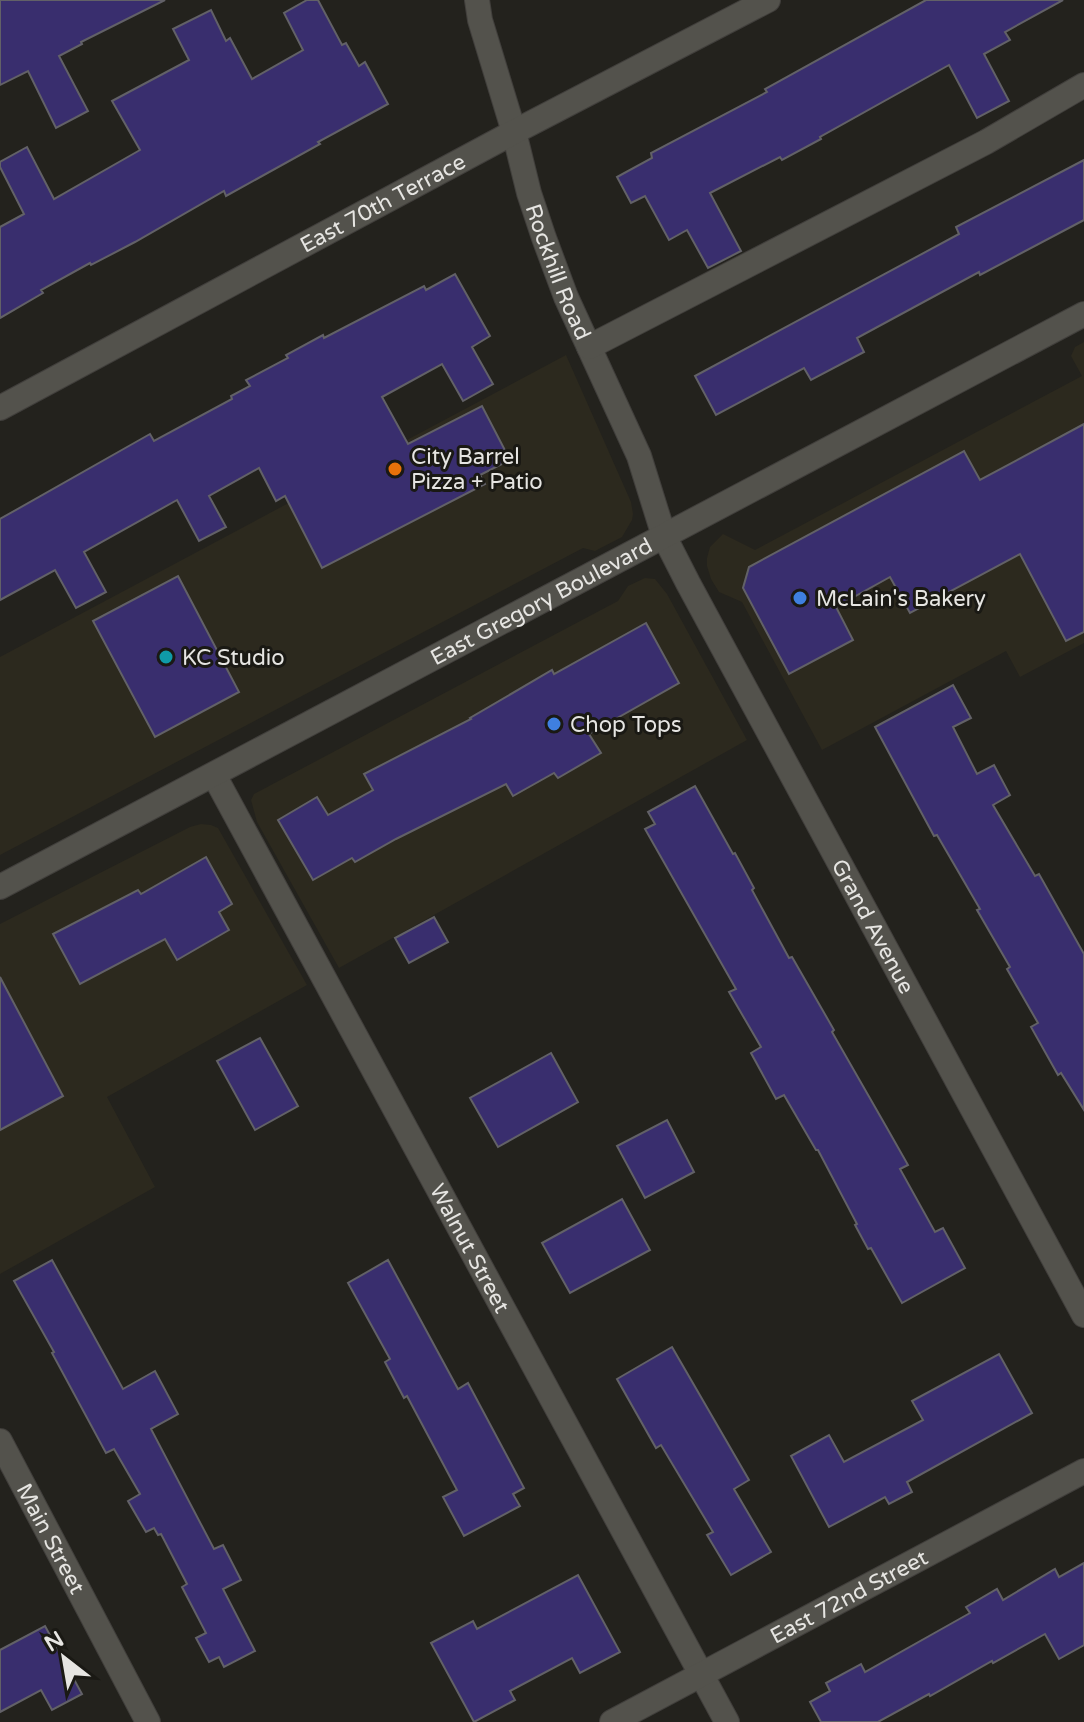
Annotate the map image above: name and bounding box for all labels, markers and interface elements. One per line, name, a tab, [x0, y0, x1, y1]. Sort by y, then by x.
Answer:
street label: East 70th Terrace	[296, 149, 470, 259]
street label: Rockhill Road	[520, 201, 596, 344]
place label: City Barrel Pizza + Patio	[411, 444, 543, 495]
marker: City Barrel Pizza + Patio	[386, 460, 404, 478]
street label: East Gregory Boulevard	[426, 533, 657, 671]
place label: McLain's Bakery	[816, 586, 986, 612]
marker: McLain's Bakery	[791, 589, 809, 607]
place label: KC Studio	[182, 645, 285, 671]
marker: KC Studio	[157, 648, 175, 666]
place label: Chop Tops	[570, 712, 681, 738]
marker: Chop Tops	[545, 715, 563, 733]
street label: Grand Avenue	[826, 855, 920, 998]
street label: Walnut Street	[424, 1179, 515, 1318]
street label: Main Street	[11, 1479, 90, 1598]
street label: East 72nd Street	[766, 1545, 932, 1649]
north arrow	[24, 1618, 104, 1698]
text: N	[40, 1626, 68, 1657]

